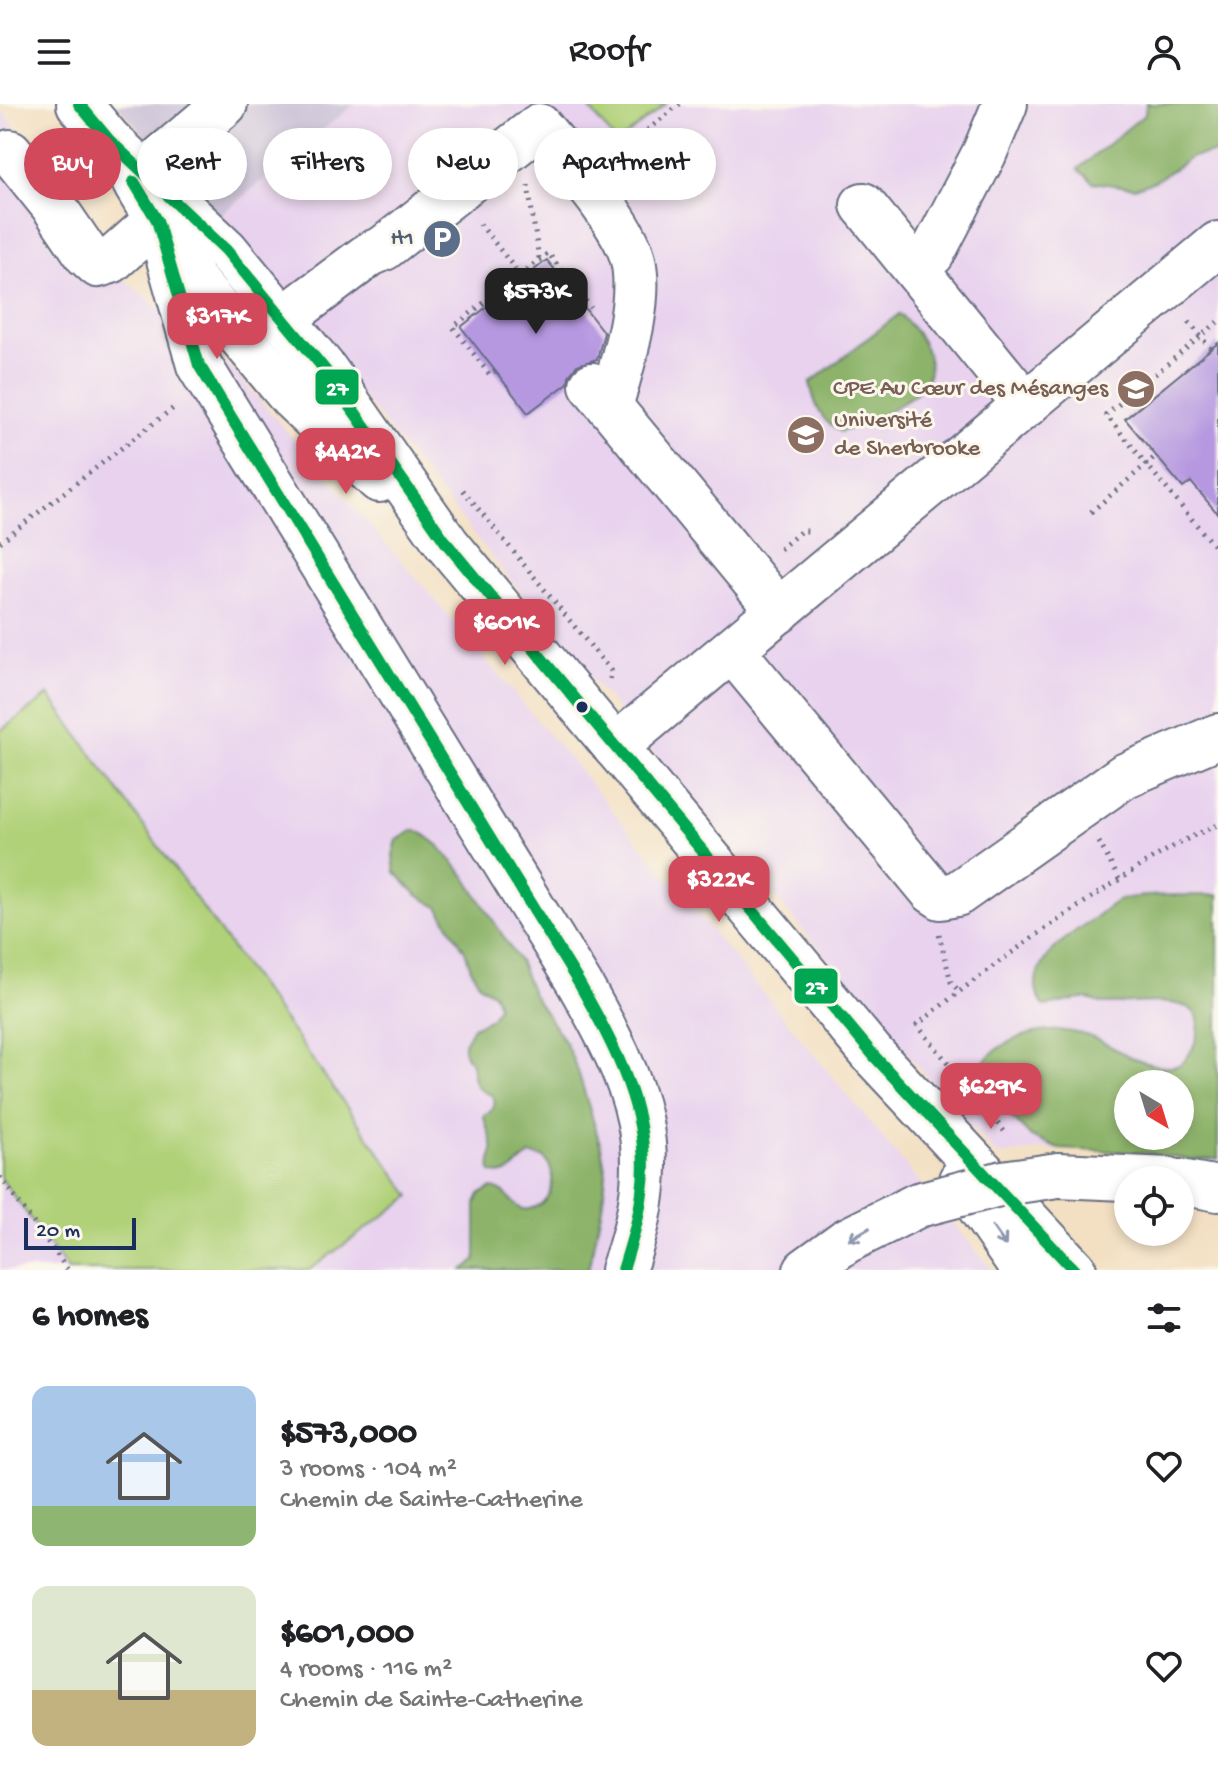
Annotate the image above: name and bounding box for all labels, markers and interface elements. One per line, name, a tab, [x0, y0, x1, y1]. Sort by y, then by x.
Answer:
icon: menu	[32, 30, 76, 74]
icon: person	[1142, 30, 1186, 74]
text: Roofr	[569, 31, 649, 74]
chip: Buy	[24, 128, 121, 200]
chip: Rent	[137, 128, 247, 200]
chip: Filters	[263, 128, 392, 200]
chip: New	[408, 128, 518, 200]
chip: Apartment	[534, 128, 716, 200]
parking icon: H1	[421, 218, 463, 260]
place label: H1	[391, 225, 414, 254]
pin: $573K	[480, 268, 592, 336]
text: $573K	[503, 278, 569, 309]
pin: $317K	[161, 293, 273, 361]
text: $317K	[185, 303, 249, 334]
line badge: 27	[314, 368, 360, 406]
school or university icon: CPE Au Cœur des Mésanges	[1115, 368, 1157, 410]
place label: CPE Au Cœur des Mésanges	[833, 375, 1109, 404]
text: 27	[326, 378, 350, 404]
place label: Université de Sherbrooke	[834, 407, 981, 464]
school or university icon: Université de Sherbrooke	[785, 414, 827, 456]
pin: $442K	[290, 428, 402, 496]
text: $442K	[314, 438, 378, 469]
pin: $601K	[449, 599, 561, 667]
text: $601K	[473, 609, 537, 640]
unlabelled marker	[574, 699, 590, 715]
pin: $322K	[663, 856, 775, 924]
text: $322K	[687, 866, 752, 897]
line badge: 27	[793, 967, 839, 1005]
text: 27	[805, 977, 829, 1003]
pin: $629K	[935, 1063, 1047, 1131]
north arrow	[1114, 1070, 1194, 1150]
map controls	[1114, 1070, 1194, 1246]
text: $629K	[959, 1073, 1023, 1104]
button: locate	[1114, 1166, 1194, 1246]
scale bar	[24, 1214, 136, 1250]
text: 20 m	[36, 1219, 80, 1245]
one-way arrow	[991, 1224, 1007, 1246]
one-way arrow	[848, 1227, 872, 1242]
icon: filters	[1142, 1296, 1186, 1340]
text: 6 homes	[32, 1298, 147, 1338]
text: $573,000	[280, 1415, 417, 1455]
icon: home	[96, 1418, 192, 1514]
icon: heart	[1142, 1444, 1186, 1488]
text: 3 rooms · 104 m²	[280, 1455, 457, 1486]
text: Chemin de Sainte-Catherine	[280, 1486, 583, 1517]
text: $601,000	[280, 1615, 414, 1655]
icon: home	[96, 1618, 192, 1714]
icon: heart	[1142, 1644, 1186, 1688]
text: 4 rooms · 116 m²	[280, 1655, 452, 1686]
text: Chemin de Sainte-Catherine	[280, 1686, 583, 1717]

